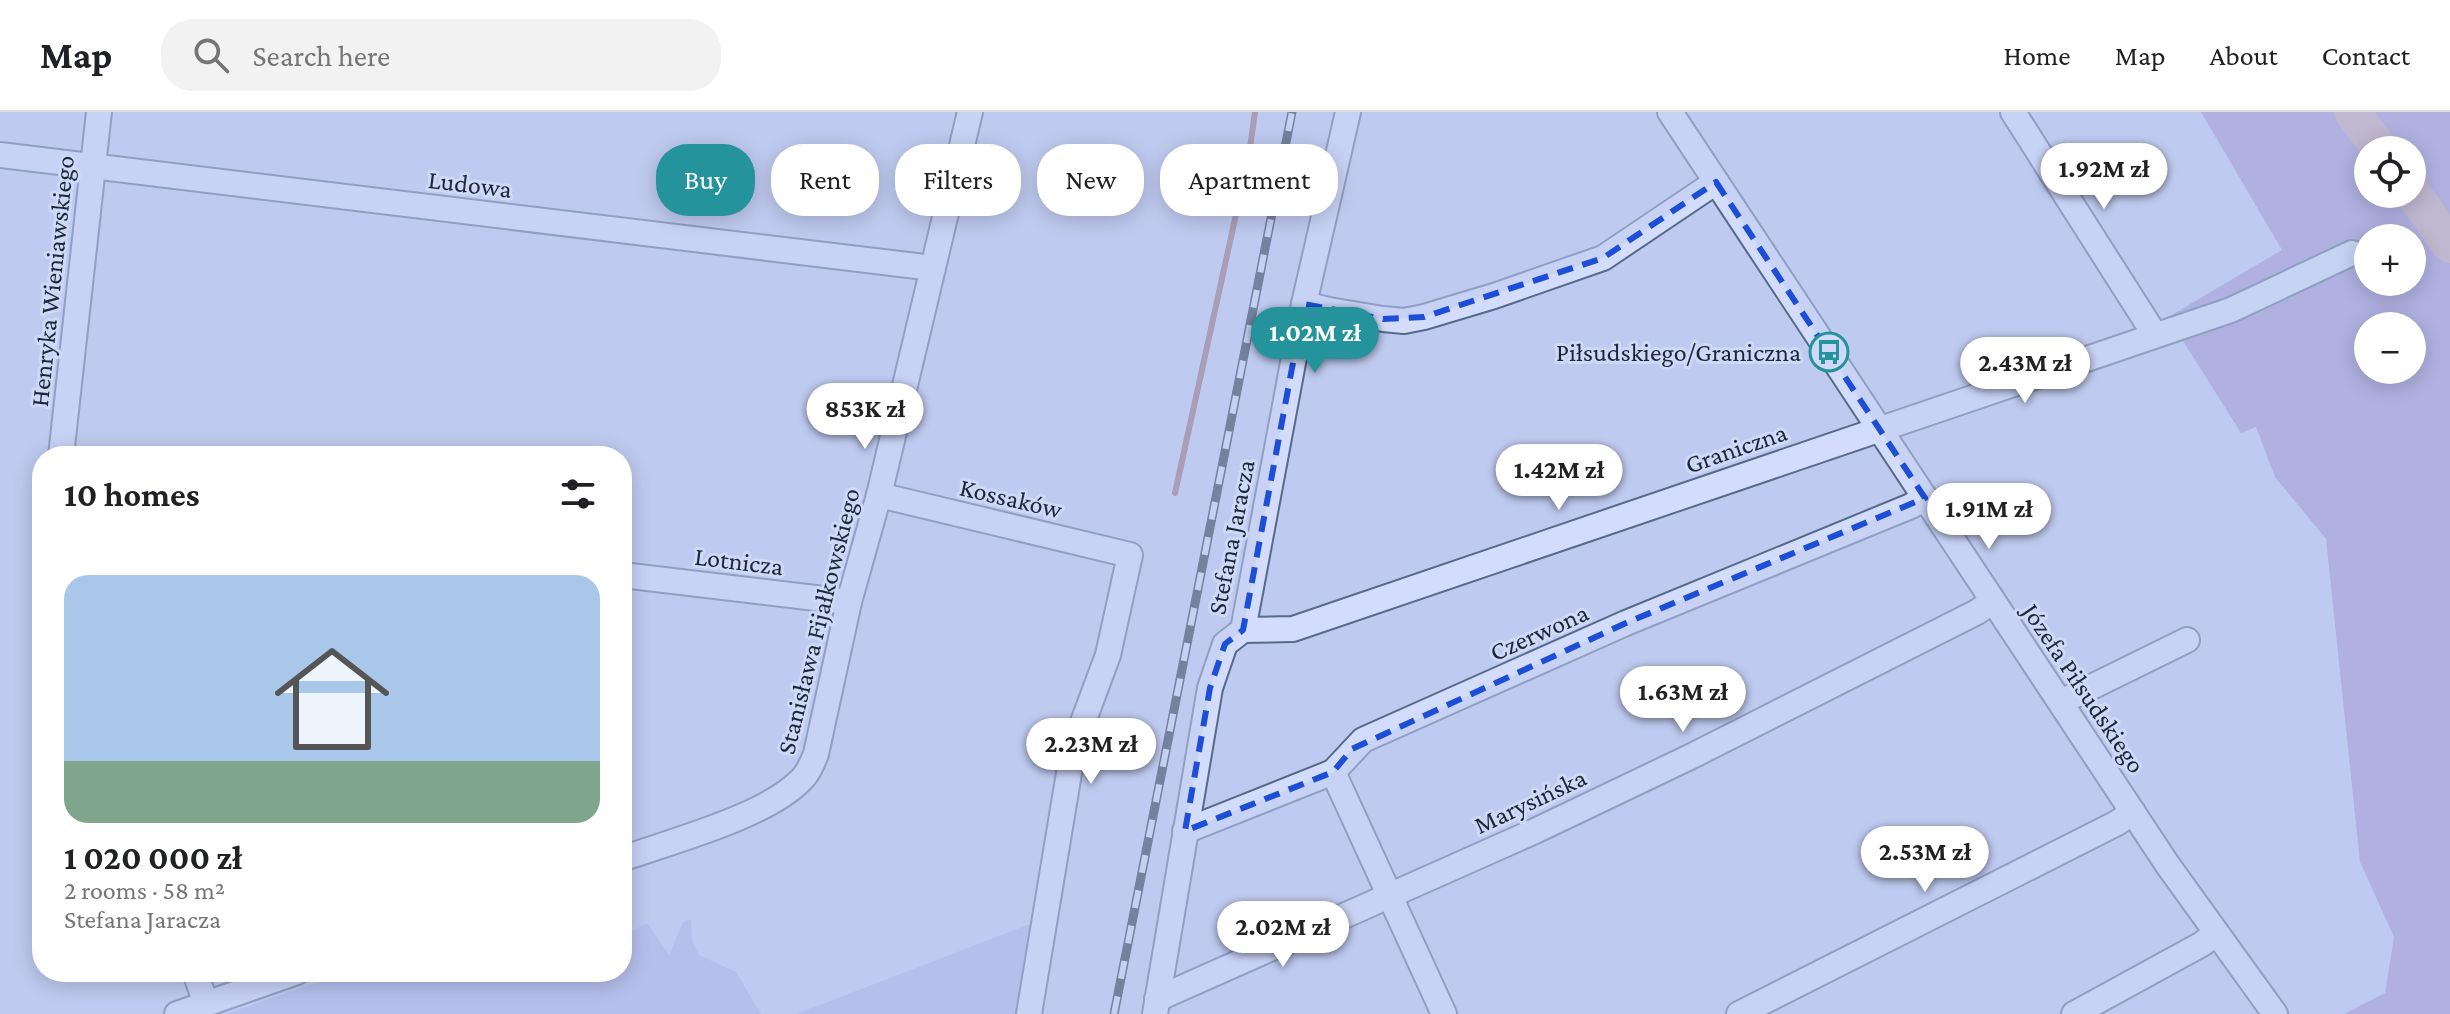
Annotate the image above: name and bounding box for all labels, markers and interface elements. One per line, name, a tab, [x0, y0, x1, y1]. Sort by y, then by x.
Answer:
search box	[161, 19, 721, 91]
icon: search	[189, 33, 233, 77]
text: Map	[40, 34, 113, 76]
text: Search here	[253, 39, 390, 72]
text: Home	[2004, 40, 2071, 71]
text: Map	[2115, 40, 2166, 71]
text: About	[2210, 40, 2278, 71]
text: Contact	[2322, 40, 2410, 71]
map controls	[2354, 136, 2426, 384]
button: locate	[2354, 136, 2426, 208]
pin: 1.92M zł	[2021, 143, 2187, 211]
chip: Buy	[656, 144, 755, 216]
chip: Rent	[771, 144, 879, 216]
chip: Filters	[895, 144, 1021, 216]
chip: New	[1037, 144, 1144, 216]
chip: Apartment	[1160, 144, 1338, 216]
street label: Henryka Wieniawskiego	[25, 154, 80, 408]
text: 1.92M zł	[2058, 154, 2150, 183]
street label: Ludowa	[426, 165, 513, 204]
button: +	[2354, 224, 2426, 296]
pin: 1.02M zł	[1232, 307, 1398, 375]
button: −	[2354, 312, 2426, 384]
text: 1.02M zł	[1269, 318, 1361, 347]
bus stop icon: Piłsudskiego/Graniczna	[1808, 331, 1850, 373]
pin: 2.43M zł	[1942, 337, 2108, 405]
place label: Piłsudskiego/Graniczna	[1556, 338, 1801, 367]
text: 2.43M zł	[1978, 348, 2072, 377]
pin: 853K zł	[791, 383, 939, 451]
text: 853K zł	[825, 394, 905, 423]
street label: Graniczna	[1681, 418, 1791, 479]
pin: 1.42M zł	[1476, 444, 1642, 512]
text: 1.42M zł	[1514, 455, 1604, 484]
street label: Stefana Jaracza	[1202, 457, 1261, 617]
icon: filters	[556, 472, 600, 516]
street label: Kossaków	[957, 473, 1066, 525]
text: 10 homes	[64, 476, 200, 513]
pin: 1.91M zł	[1906, 483, 2072, 551]
street label: Stanisława Fijałkowskiego	[771, 485, 866, 757]
text: 1.91M zł	[1945, 494, 2033, 523]
street label: Lotnicza	[693, 542, 785, 581]
street label: Józefa Piłsudskiego	[2015, 596, 2151, 779]
street label: Czerwona	[1485, 598, 1593, 667]
icon: home	[260, 627, 404, 771]
pin: 1.63M zł	[1600, 666, 1766, 734]
text: 1.63M zł	[1638, 677, 1728, 706]
pin: 2.23M zł	[1008, 718, 1174, 786]
text: 2.23M zł	[1044, 729, 1138, 758]
street label: Marysińska	[1470, 763, 1591, 840]
pin: 2.53M zł	[1842, 826, 2008, 894]
text: 2.53M zł	[1879, 837, 1971, 866]
text: 1 020 000 zł	[64, 839, 242, 876]
text: 2 rooms · 58 m²	[64, 876, 225, 905]
pin: 2.02M zł	[1200, 901, 1366, 969]
text: Stefana Jaracza	[64, 905, 221, 934]
text: 2.02M zł	[1235, 912, 1331, 941]

